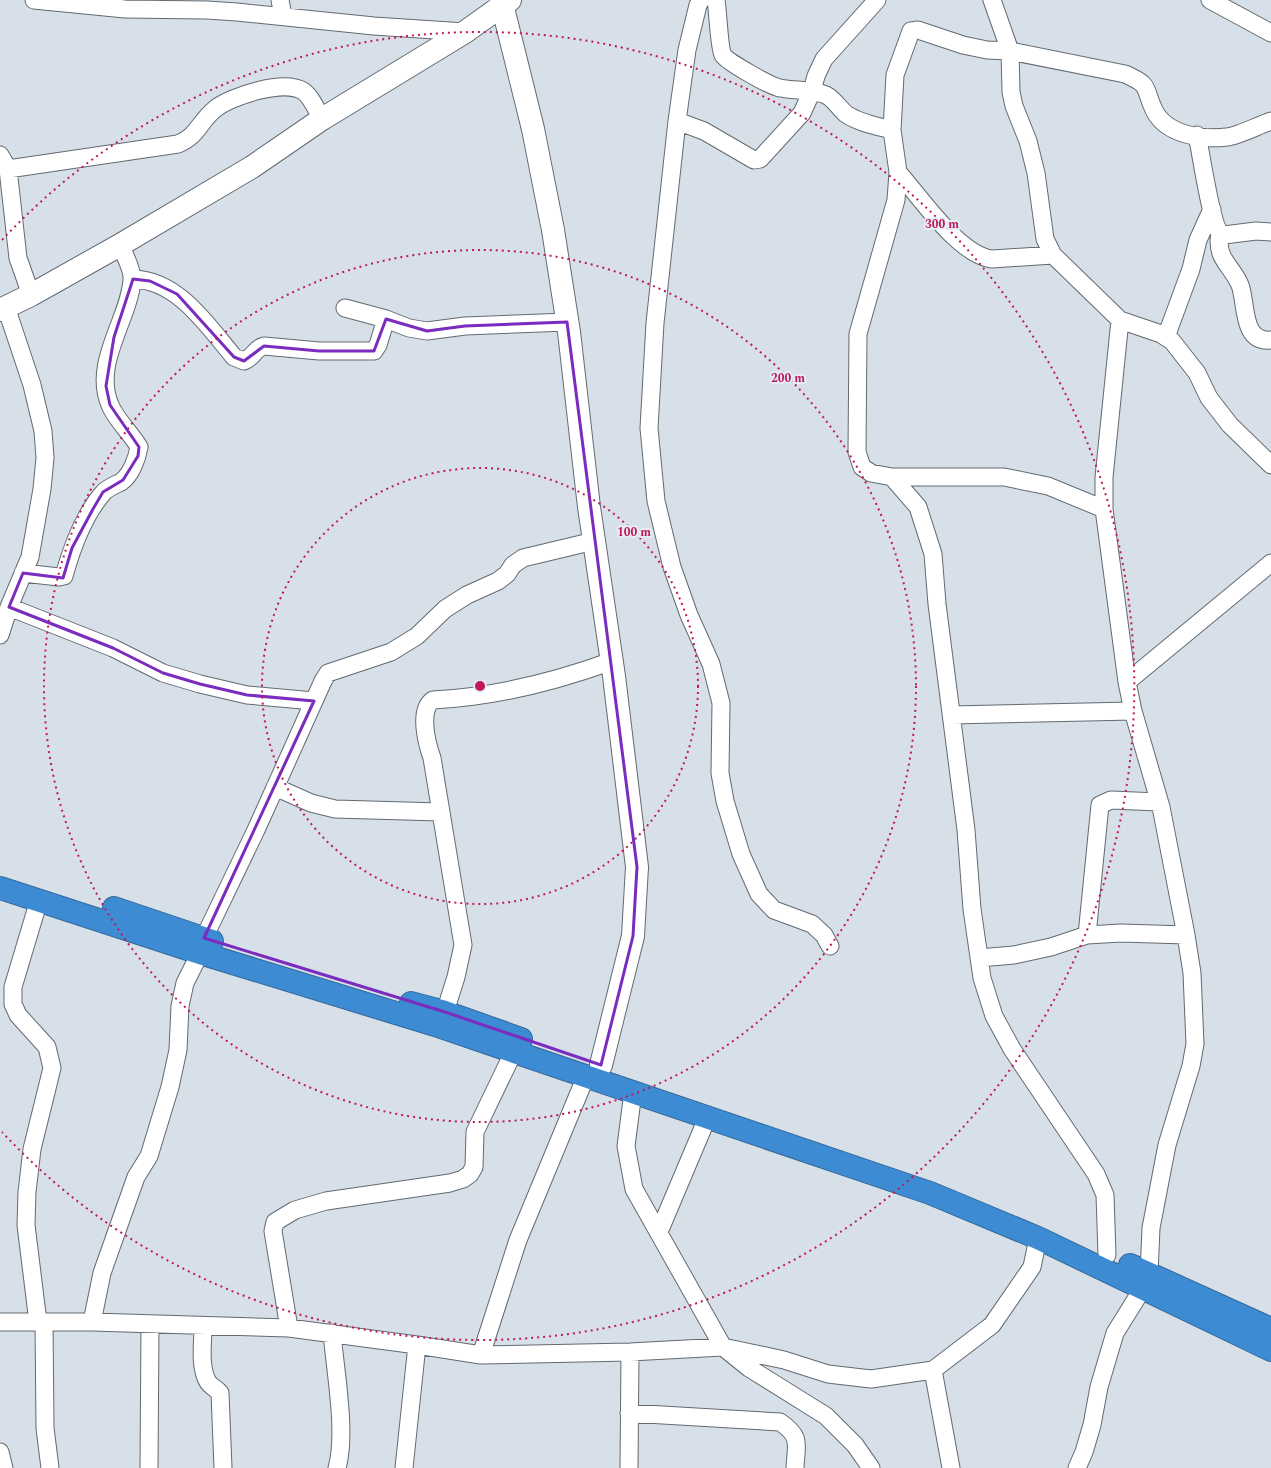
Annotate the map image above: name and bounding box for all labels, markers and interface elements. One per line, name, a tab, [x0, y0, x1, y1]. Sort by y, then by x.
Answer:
text: 300 m	[925, 215, 959, 234]
text: 200 m	[771, 369, 805, 388]
text: 100 m	[617, 523, 651, 542]
centre of rings	[473, 679, 487, 693]

